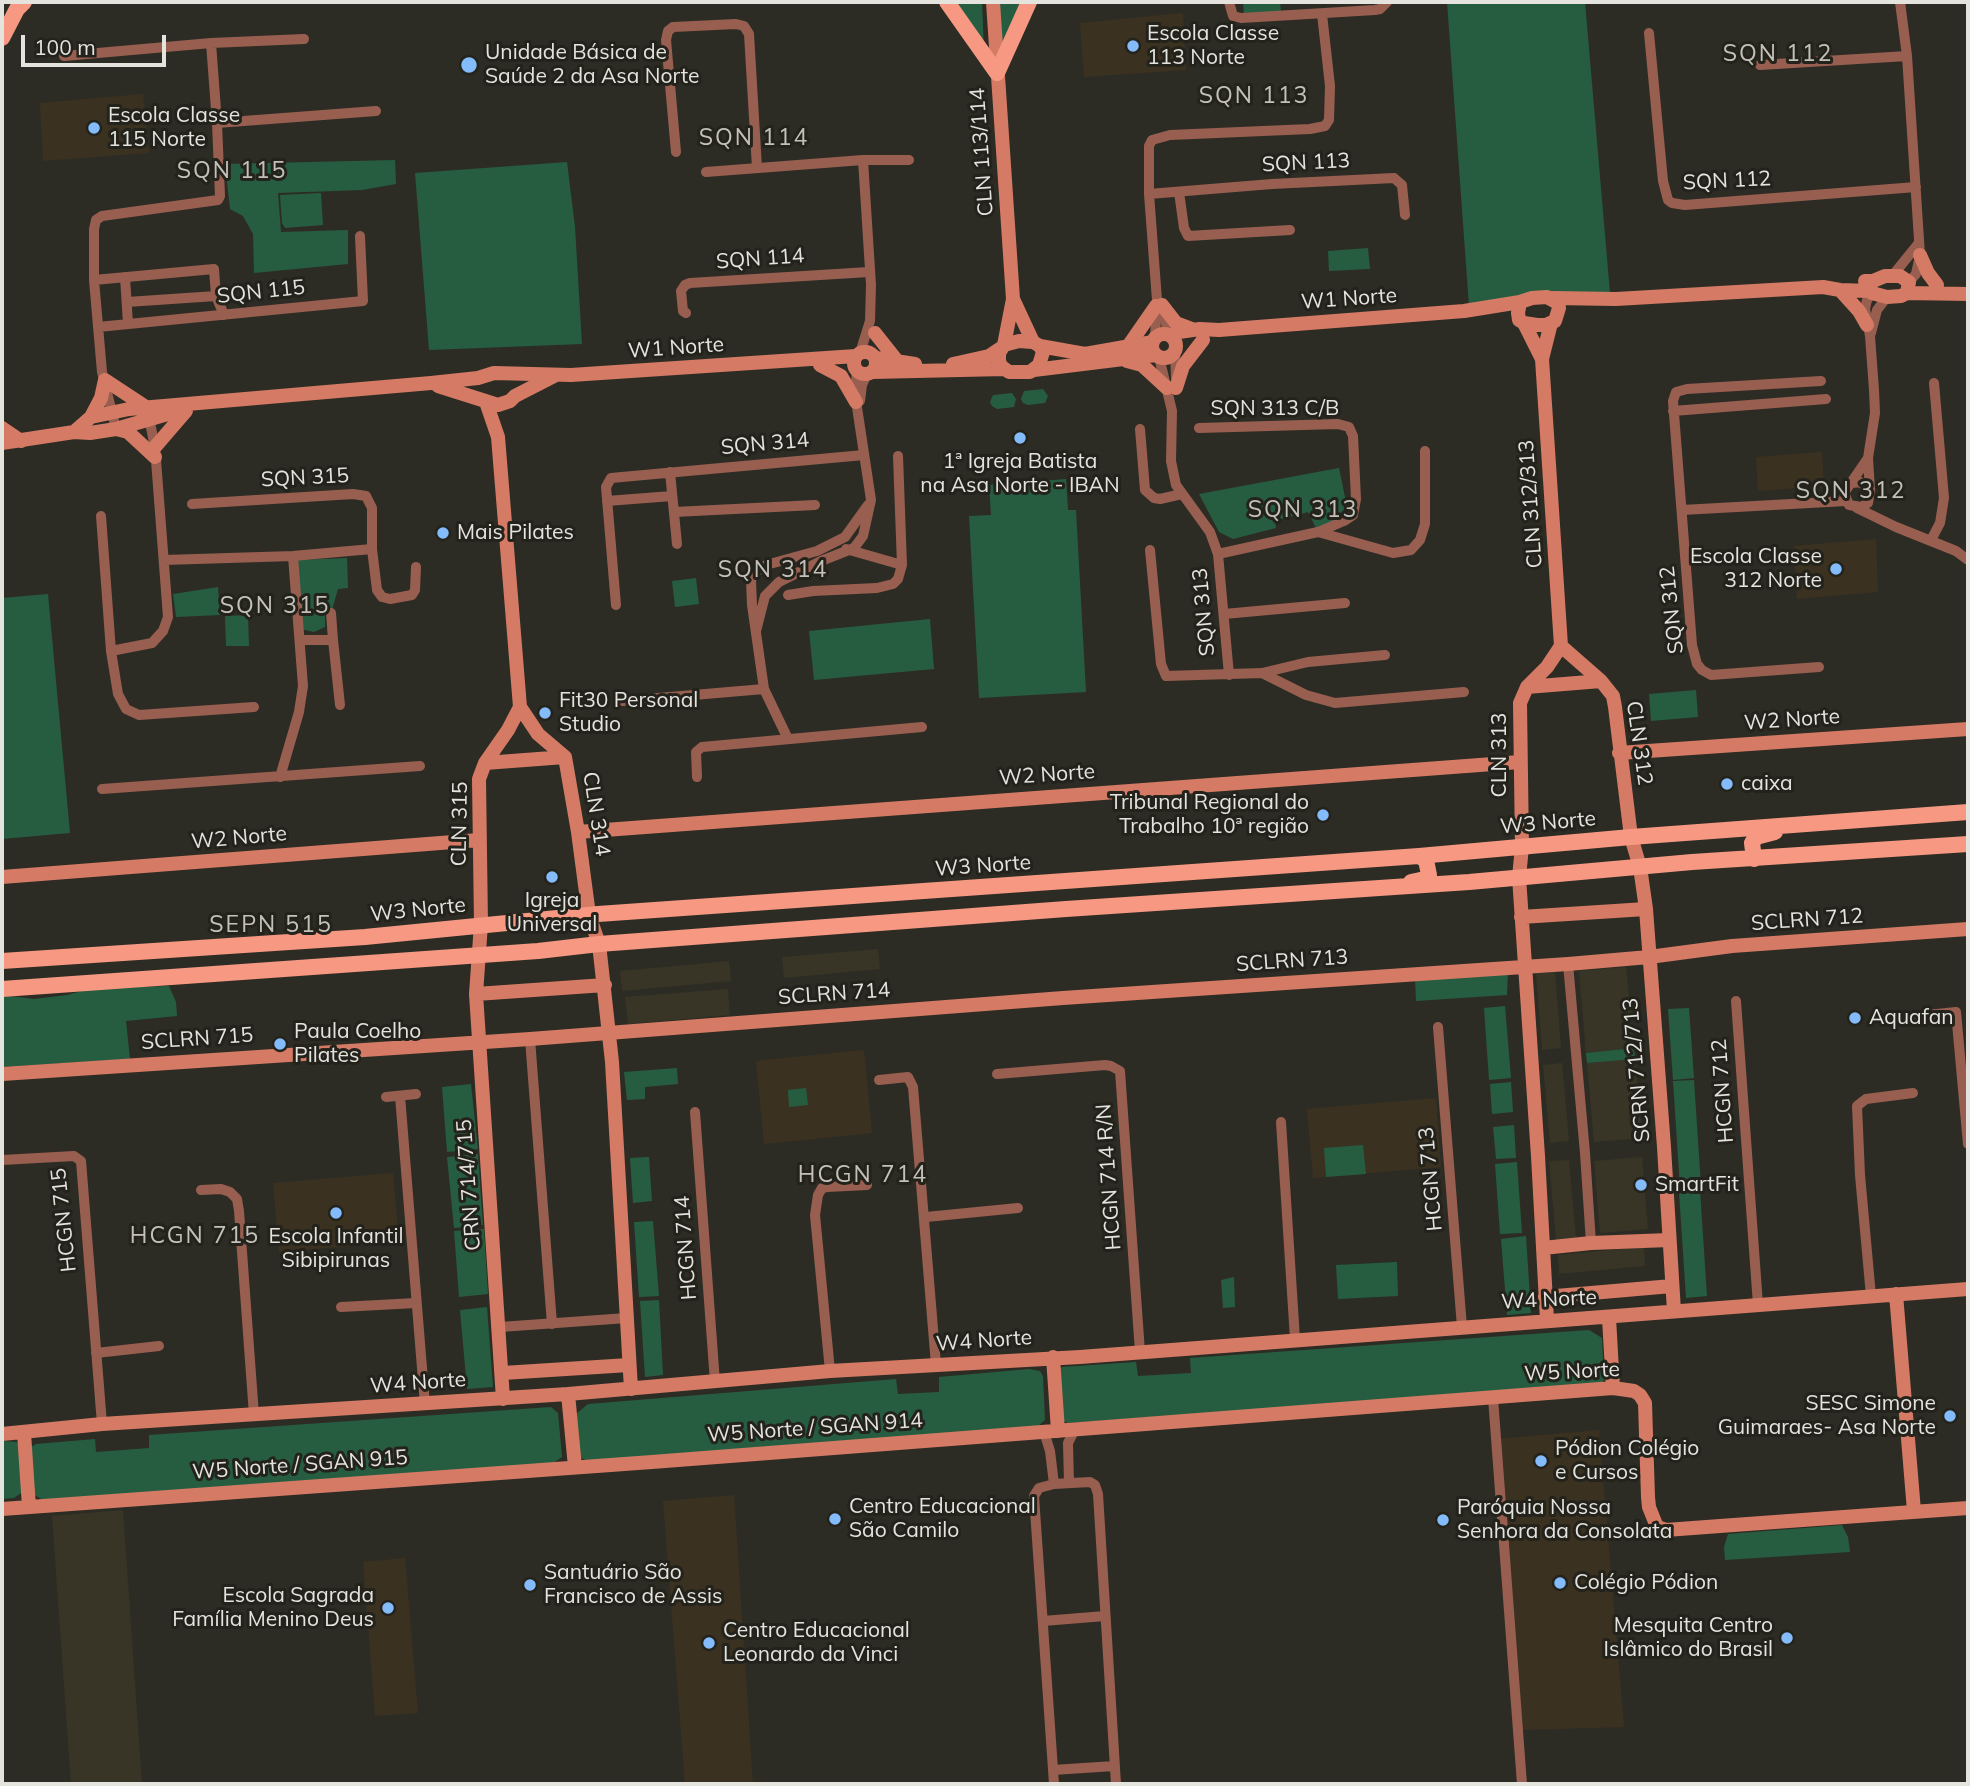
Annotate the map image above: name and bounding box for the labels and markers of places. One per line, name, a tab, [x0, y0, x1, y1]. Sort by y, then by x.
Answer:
place label: Escola Classe 113 Norte	[1147, 21, 1279, 71]
marker: Escola Classe 113 Norte	[1125, 38, 1141, 54]
place label: Unidade Básica de Saúde 2 da Asa Norte	[485, 40, 699, 90]
marker: Unidade Básica de Saúde 2 da Asa Norte	[459, 55, 479, 75]
place label: Escola Classe 115 Norte	[108, 103, 240, 153]
marker: Escola Classe 115 Norte	[86, 120, 102, 136]
marker: 1ª Igreja Batista na Asa Norte - IBAN	[1012, 430, 1028, 446]
place label: 1ª Igreja Batista na Asa Norte - IBAN	[920, 449, 1120, 499]
place label: Mais Pilates	[457, 520, 574, 546]
marker: Mais Pilates	[435, 525, 451, 541]
place label: Escola Classe 312 Norte	[1690, 544, 1822, 594]
marker: Escola Classe 312 Norte	[1828, 561, 1844, 577]
place label: Fit30 Personal Studio	[559, 688, 698, 738]
marker: Fit30 Personal Studio	[537, 705, 553, 721]
place label: caixa	[1741, 771, 1793, 797]
marker: caixa	[1719, 776, 1735, 792]
place label: Tribunal Regional do Trabalho 10ª região	[1110, 790, 1309, 840]
marker: Tribunal Regional do Trabalho 10ª região	[1315, 807, 1331, 823]
marker: Igreja Universal	[544, 869, 560, 885]
place label: Igreja Universal	[507, 888, 597, 938]
place label: Aquafan	[1869, 1005, 1954, 1031]
marker: Aquafan	[1847, 1010, 1863, 1026]
place label: Paula Coelho Pilates	[294, 1019, 421, 1069]
marker: Paula Coelho Pilates	[272, 1036, 288, 1052]
place label: SmartFit	[1655, 1172, 1739, 1198]
marker: SmartFit	[1633, 1177, 1649, 1193]
marker: Escola Infantil Sibipirunas	[328, 1205, 344, 1221]
place label: Escola Infantil Sibipirunas	[269, 1224, 403, 1274]
place label: SESC Simone Guimaraes- Asa Norte	[1718, 1391, 1936, 1441]
marker: SESC Simone Guimaraes- Asa Norte	[1942, 1408, 1958, 1424]
place label: Pódion Colégio e Cursos	[1555, 1436, 1699, 1486]
marker: Pódion Colégio e Cursos	[1533, 1453, 1549, 1469]
place label: Centro Educacional São Camilo	[849, 1494, 1036, 1544]
place label: Paróquia Nossa Senhora da Consolata	[1457, 1495, 1672, 1545]
marker: Centro Educacional São Camilo	[827, 1511, 843, 1527]
marker: Paróquia Nossa Senhora da Consolata	[1435, 1512, 1451, 1528]
place label: Santuário São Francisco de Assis	[544, 1560, 723, 1610]
place label: Colégio Pódion	[1574, 1570, 1718, 1596]
marker: Colégio Pódion	[1552, 1575, 1568, 1591]
marker: Santuário São Francisco de Assis	[522, 1577, 538, 1593]
place label: Escola Sagrada Família Menino Deus	[172, 1583, 374, 1633]
marker: Escola Sagrada Família Menino Deus	[380, 1600, 396, 1616]
place label: Mesquita Centro Islâmico do Brasil	[1604, 1613, 1773, 1663]
place label: Centro Educacional Leonardo da Vinci	[723, 1618, 910, 1668]
marker: Mesquita Centro Islâmico do Brasil	[1779, 1630, 1795, 1646]
marker: Centro Educacional Leonardo da Vinci	[701, 1635, 717, 1651]

